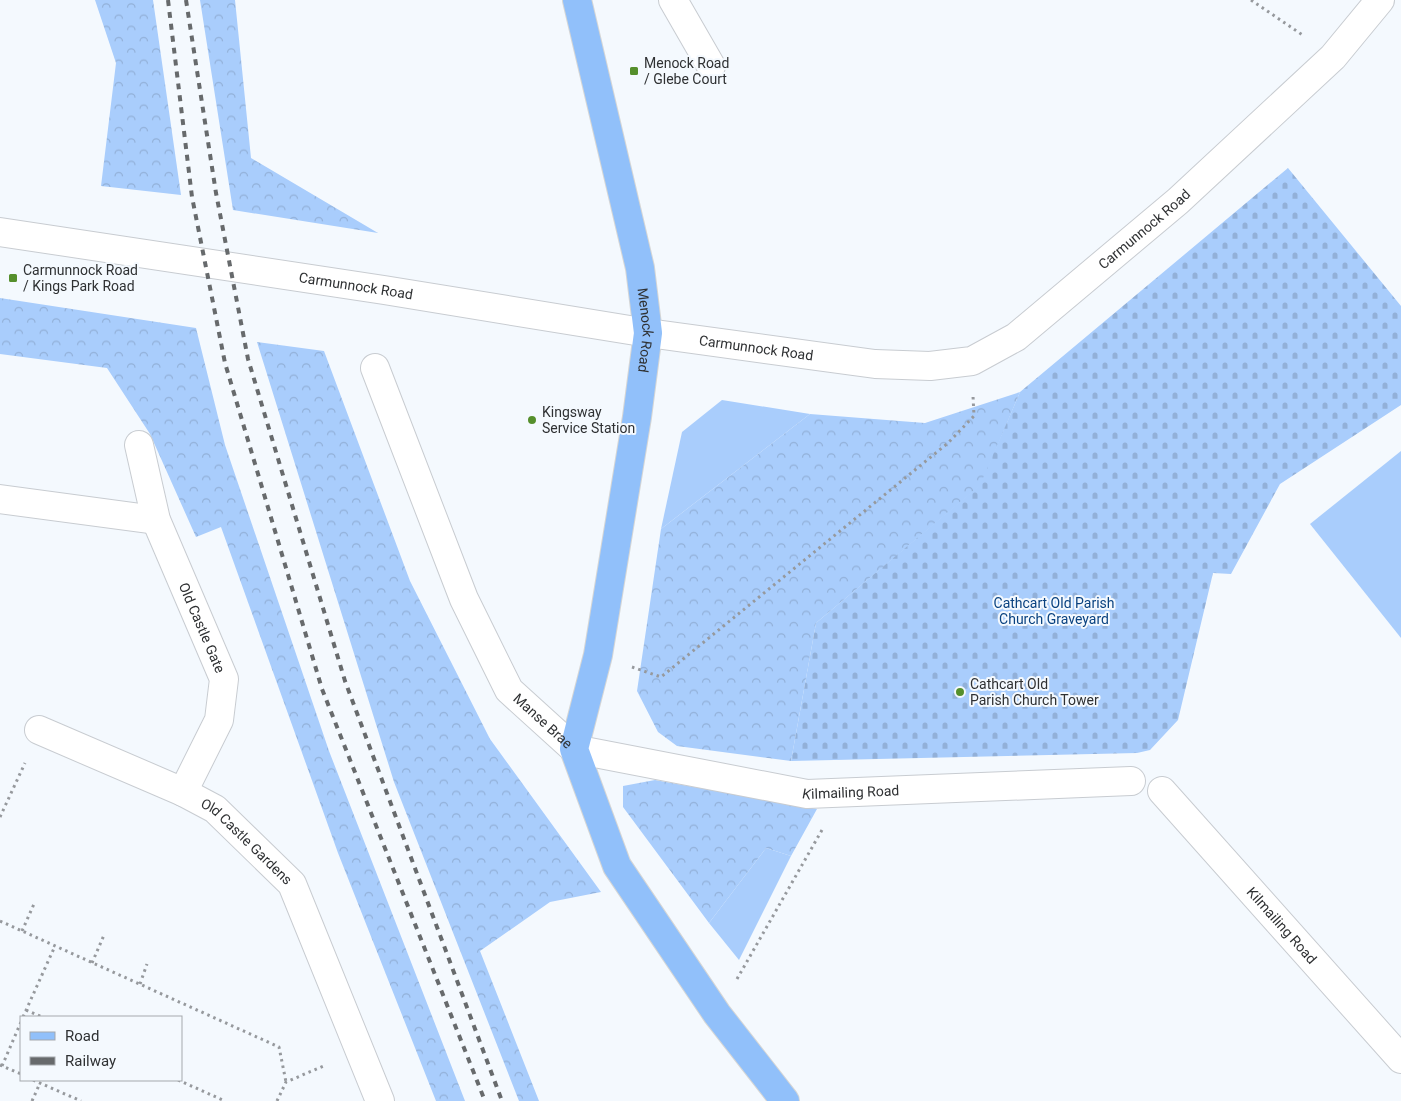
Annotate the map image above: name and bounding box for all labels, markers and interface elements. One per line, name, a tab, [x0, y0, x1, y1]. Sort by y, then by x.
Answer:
place label: Menock Road / Glebe Court	[644, 55, 729, 87]
marker: Menock Road / Glebe Court	[628, 65, 640, 77]
street label: Carmunnock Road	[1095, 186, 1193, 272]
place label: Carmunnock Road / Kings Park Road	[23, 262, 138, 294]
street label: Carmunnock Road	[298, 269, 414, 303]
marker: Carmunnock Road / Kings Park Road	[7, 272, 19, 284]
street label: Menock Road	[634, 287, 656, 374]
street label: Carmunnock Road	[698, 332, 814, 363]
place label: Kingsway Service Station	[542, 404, 635, 436]
marker: Kingsway Service Station	[526, 414, 538, 426]
street label: Old Castle Gate	[176, 580, 228, 675]
park label: Cathcart Old Parish Church Graveyard	[994, 595, 1114, 627]
place label: Cathcart Old Parish Church Tower	[970, 676, 1099, 708]
marker: Cathcart Old Parish Church Tower	[954, 686, 966, 698]
street label: Manse Brae	[510, 690, 576, 752]
street label: Kilmailing Road	[801, 782, 900, 803]
street label: Old Castle Gardens	[198, 795, 296, 888]
street label: Kilmailing Road	[1244, 884, 1320, 967]
legend	[20, 1016, 182, 1081]
text: Road	[65, 1027, 99, 1045]
text: Railway	[65, 1052, 116, 1070]

